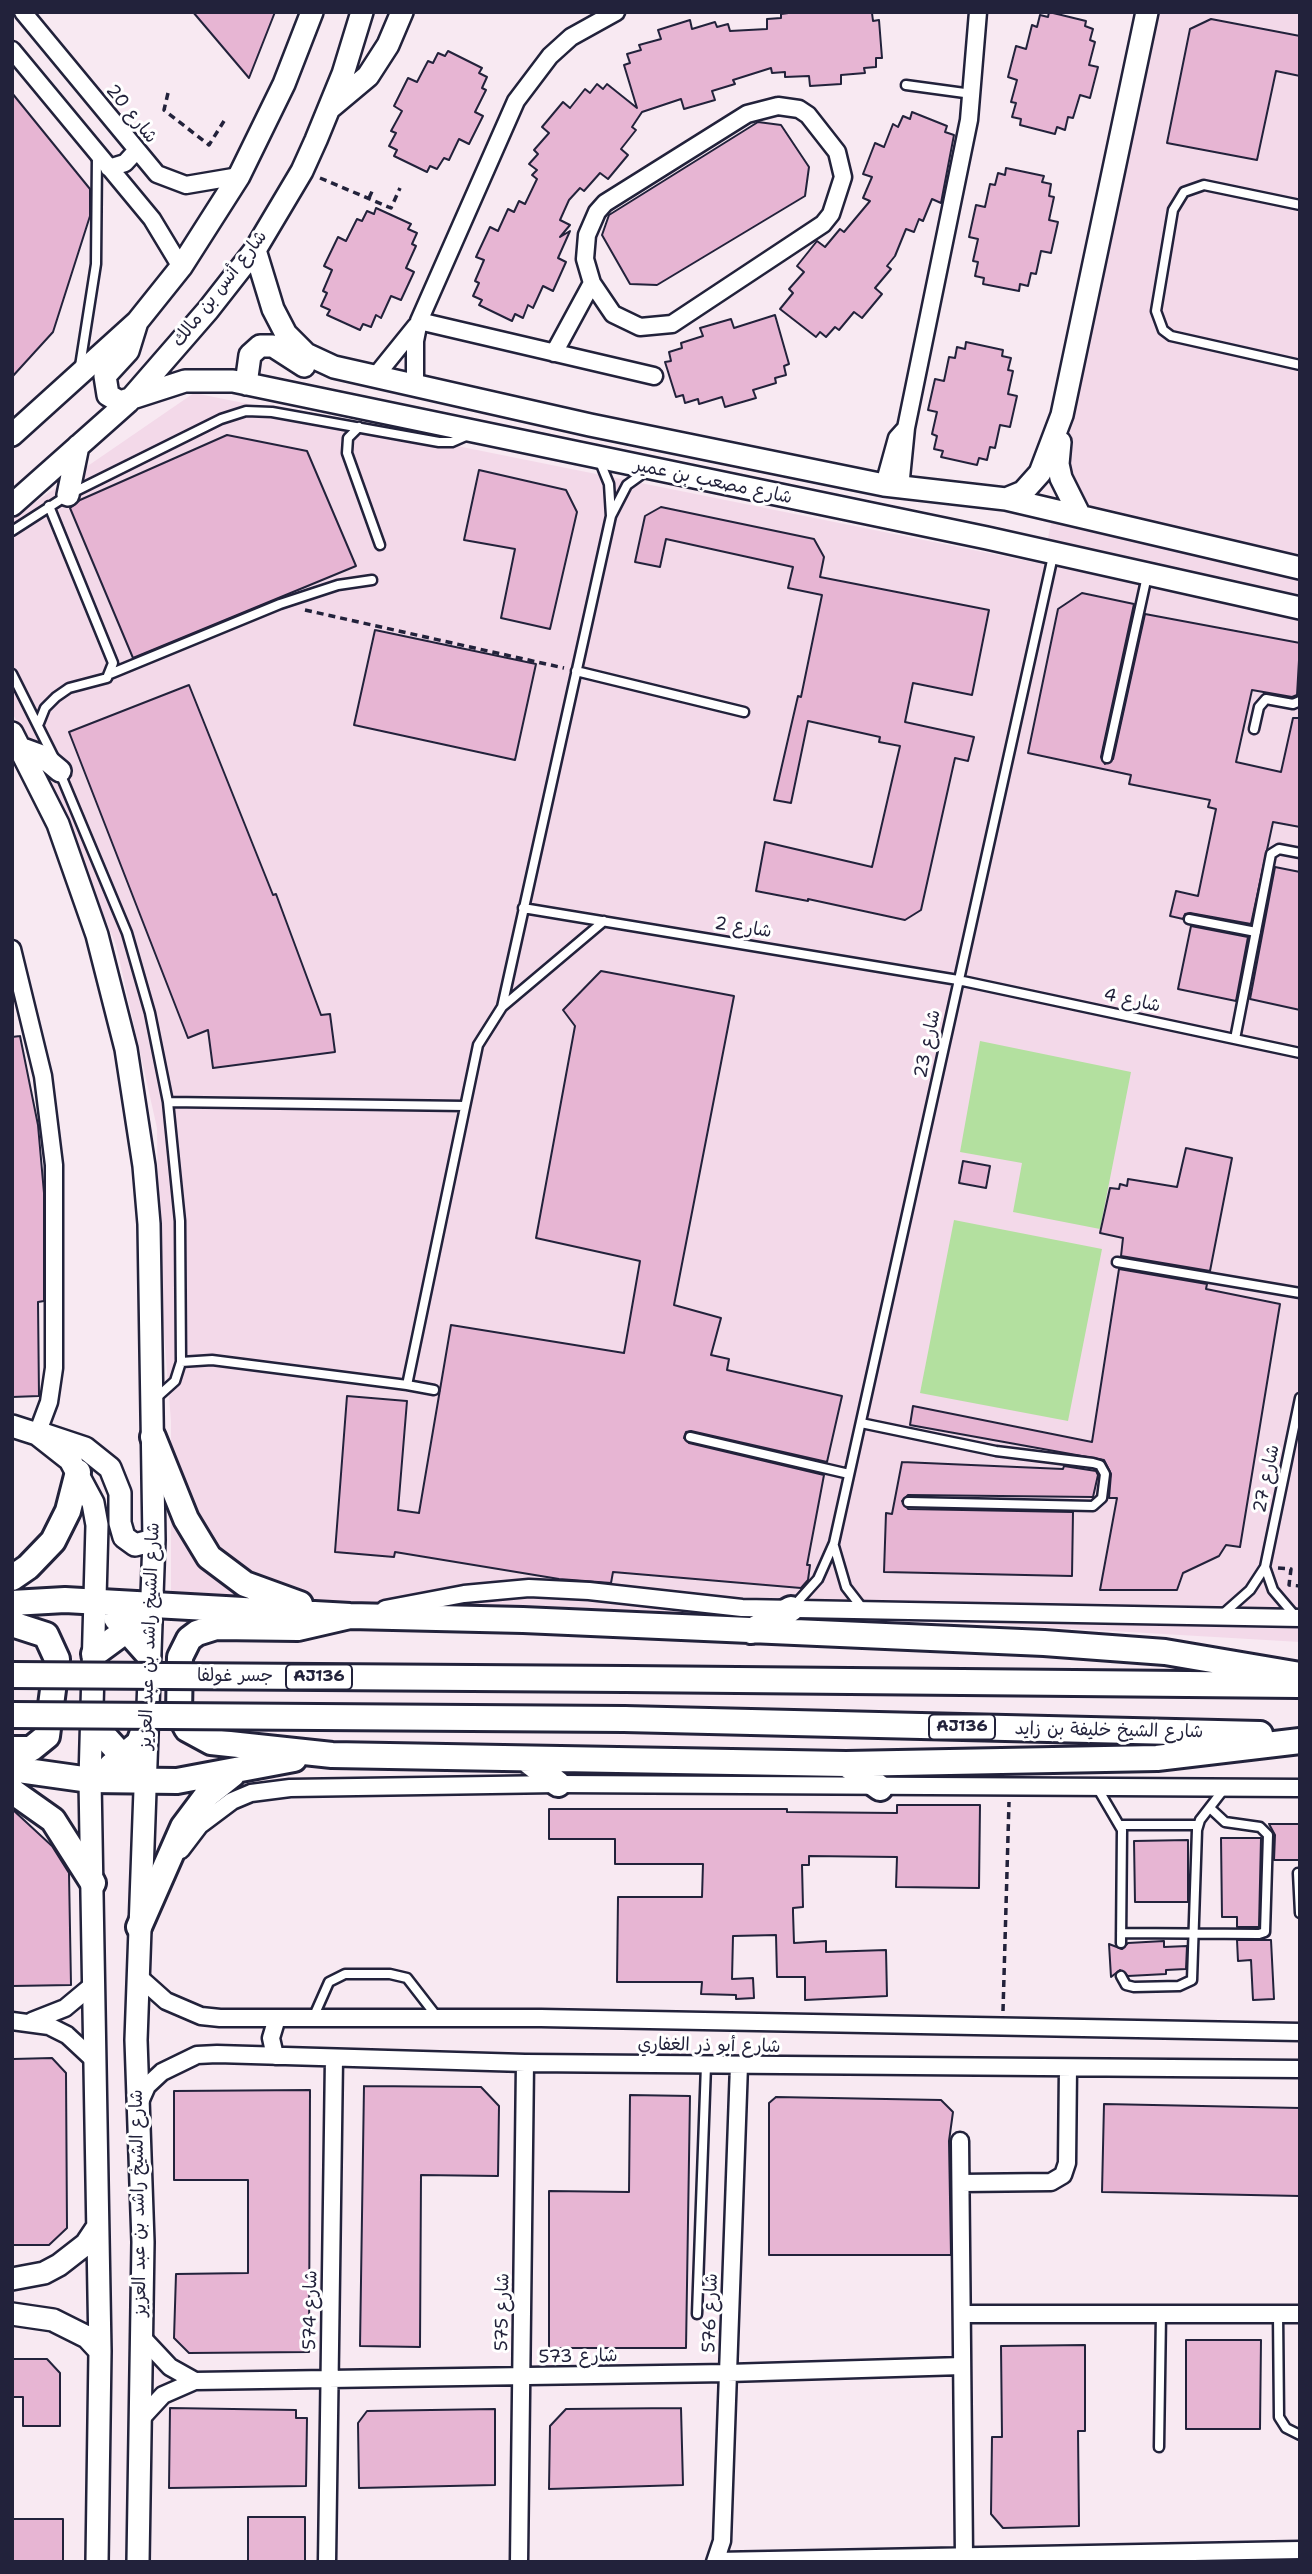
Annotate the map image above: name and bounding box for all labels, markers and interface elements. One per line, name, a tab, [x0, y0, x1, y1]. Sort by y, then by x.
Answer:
street label: شارع 20	[101, 80, 161, 148]
street label: شارع أنس بن مالك	[168, 227, 272, 351]
street label: شارع مصعب بن عمير	[632, 455, 794, 509]
street label: شارع 2	[713, 913, 773, 943]
street label: شارع 4	[1102, 984, 1162, 1018]
street label: شارع 23	[910, 1008, 946, 1080]
street label: شارع 27	[1249, 1443, 1285, 1515]
street label: شارع الشيخ راشد بن عبد العزيز	[135, 1522, 165, 1750]
street label: جسر غولفا	[197, 1665, 273, 1687]
road number: AJ136	[286, 1665, 352, 1690]
road number: AJ136	[929, 1714, 995, 1740]
street label: شارع الشيخ خليفة بن زايد	[1014, 1719, 1204, 1743]
street label: شارع أبو ذر الغفاري	[637, 2034, 781, 2058]
street label: شارع الشيخ راشد بن عبد العزيز	[126, 2089, 152, 2317]
street label: شارع 574	[300, 2270, 322, 2350]
street label: شارع 575	[492, 2273, 514, 2351]
street label: شارع 576	[699, 2273, 723, 2353]
street label: شارع 573	[538, 2346, 618, 2368]

